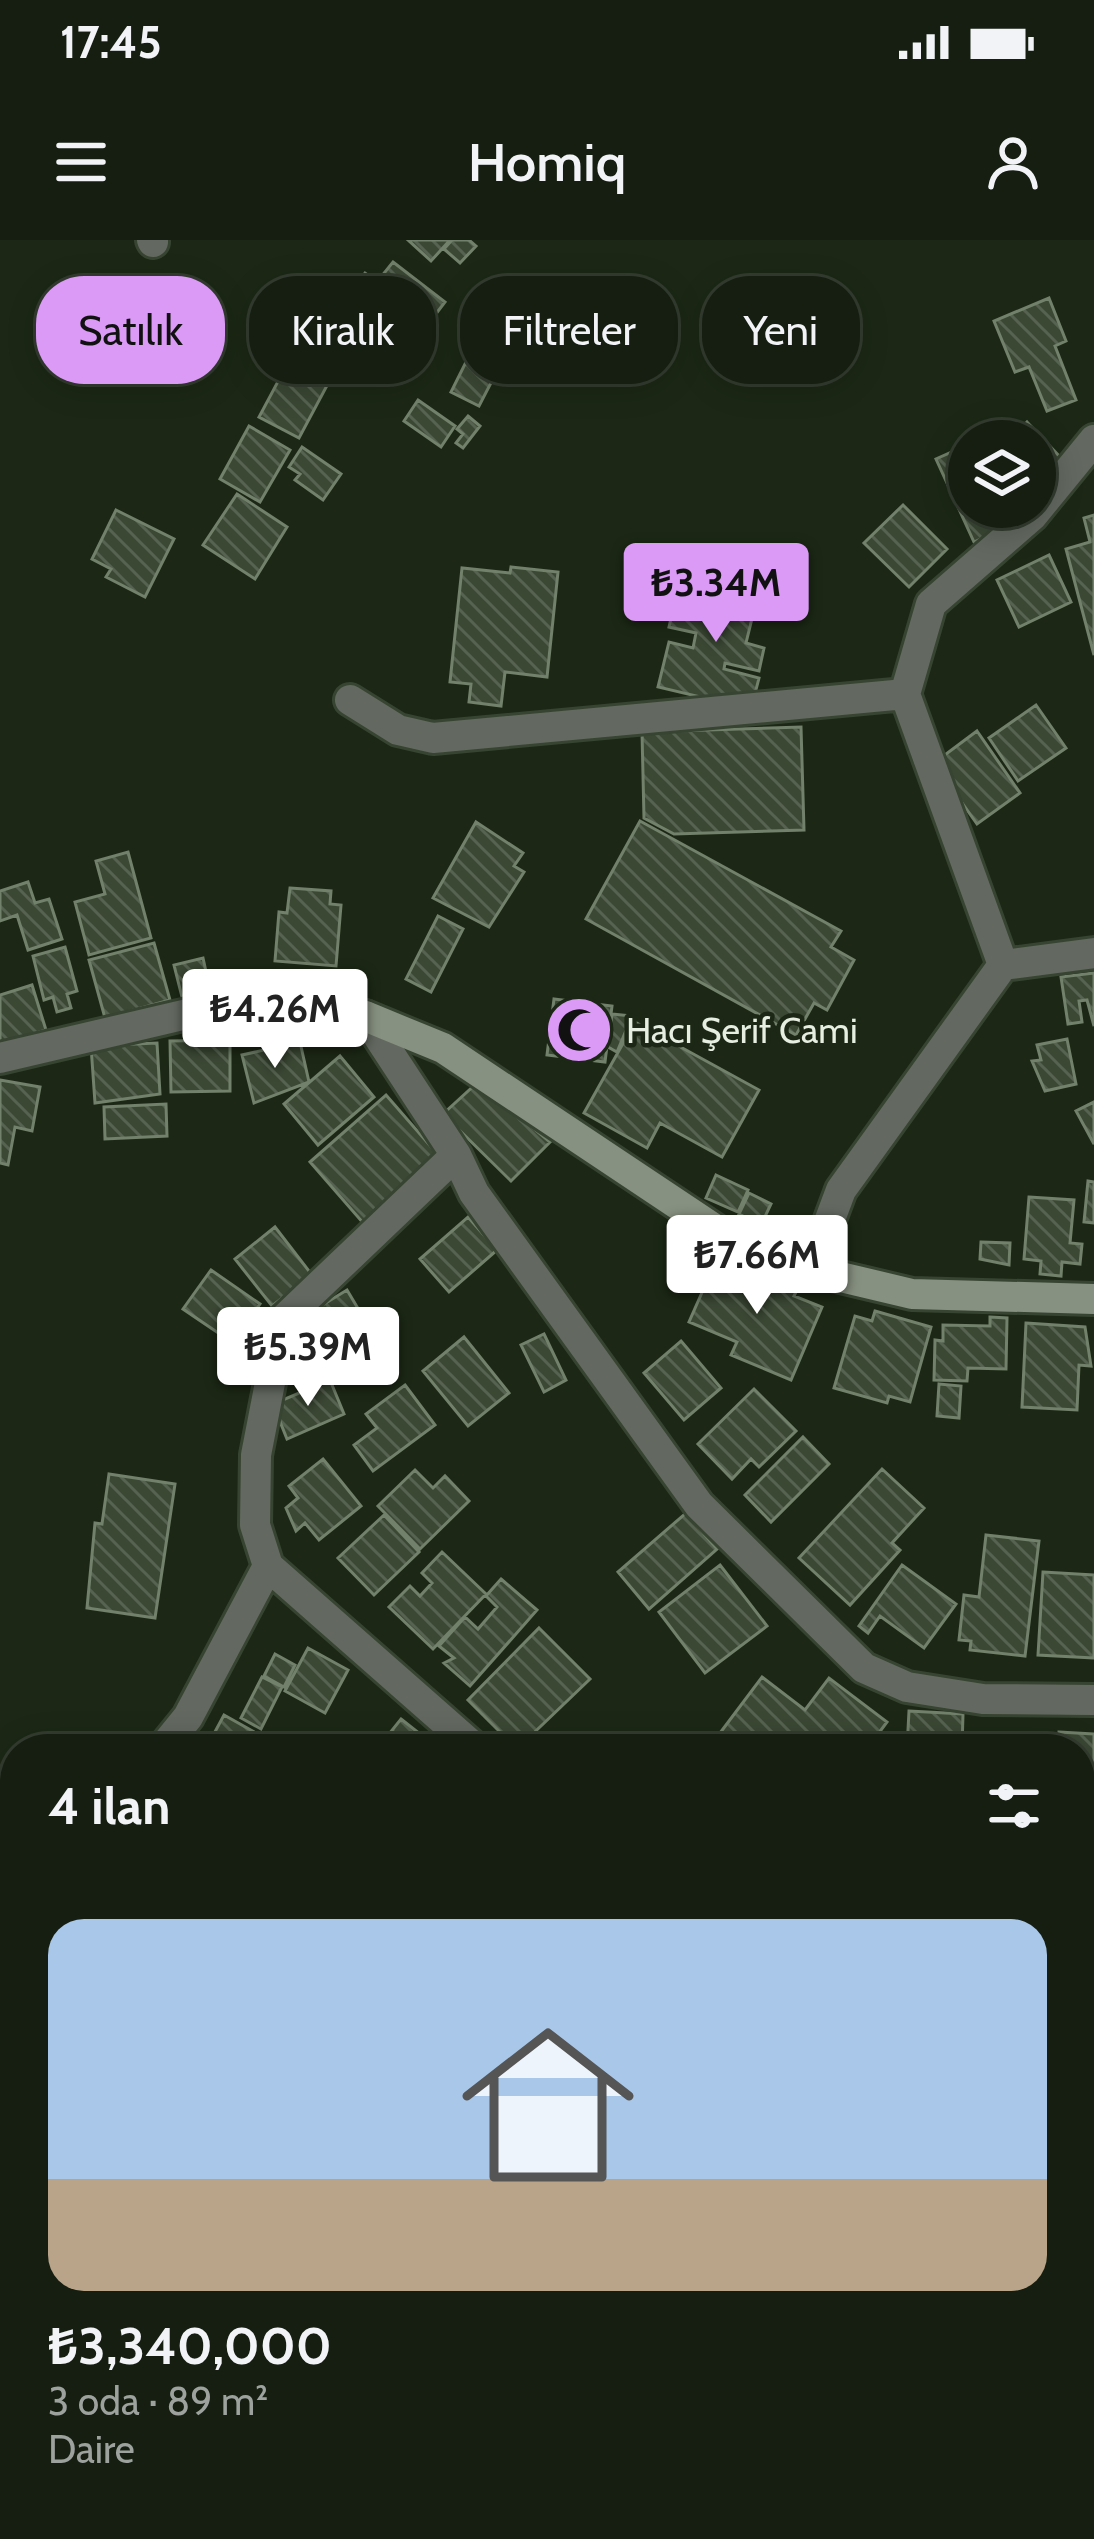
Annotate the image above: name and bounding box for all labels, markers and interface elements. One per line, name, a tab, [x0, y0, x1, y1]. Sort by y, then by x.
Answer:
text: 17:45	[60, 15, 162, 69]
icon: menu	[48, 129, 114, 195]
text: Homiq	[468, 129, 626, 195]
icon: person	[980, 129, 1046, 195]
chip: Satılık	[36, 276, 225, 384]
chip: Kiralık	[249, 276, 436, 384]
chip: Filtreler	[460, 276, 678, 384]
chip: Yeni	[702, 276, 860, 384]
map controls	[948, 420, 1056, 528]
button: layers	[948, 420, 1056, 528]
pin: ₺3.34M	[618, 543, 814, 645]
text: ₺3.34M	[651, 558, 781, 606]
pin: ₺4.26M	[177, 969, 373, 1071]
text: ₺4.26M	[209, 984, 341, 1032]
mosque icon: Hacı Şerif Cami	[544, 995, 614, 1065]
place label: Hacı Şerif Cami	[626, 1008, 858, 1052]
pin: ₺7.66M	[659, 1215, 855, 1317]
text: ₺7.66M	[694, 1230, 820, 1278]
pin: ₺5.39M	[210, 1307, 406, 1409]
text: ₺5.39M	[244, 1322, 372, 1370]
icon: filters	[981, 1773, 1047, 1839]
text: 4 ilan	[48, 1775, 170, 1837]
icon: home	[440, 1997, 656, 2213]
text: ₺3,340,000	[48, 2315, 332, 2377]
text: 3 oda · 89 m²	[48, 2377, 268, 2425]
text: Daire	[48, 2425, 135, 2473]

